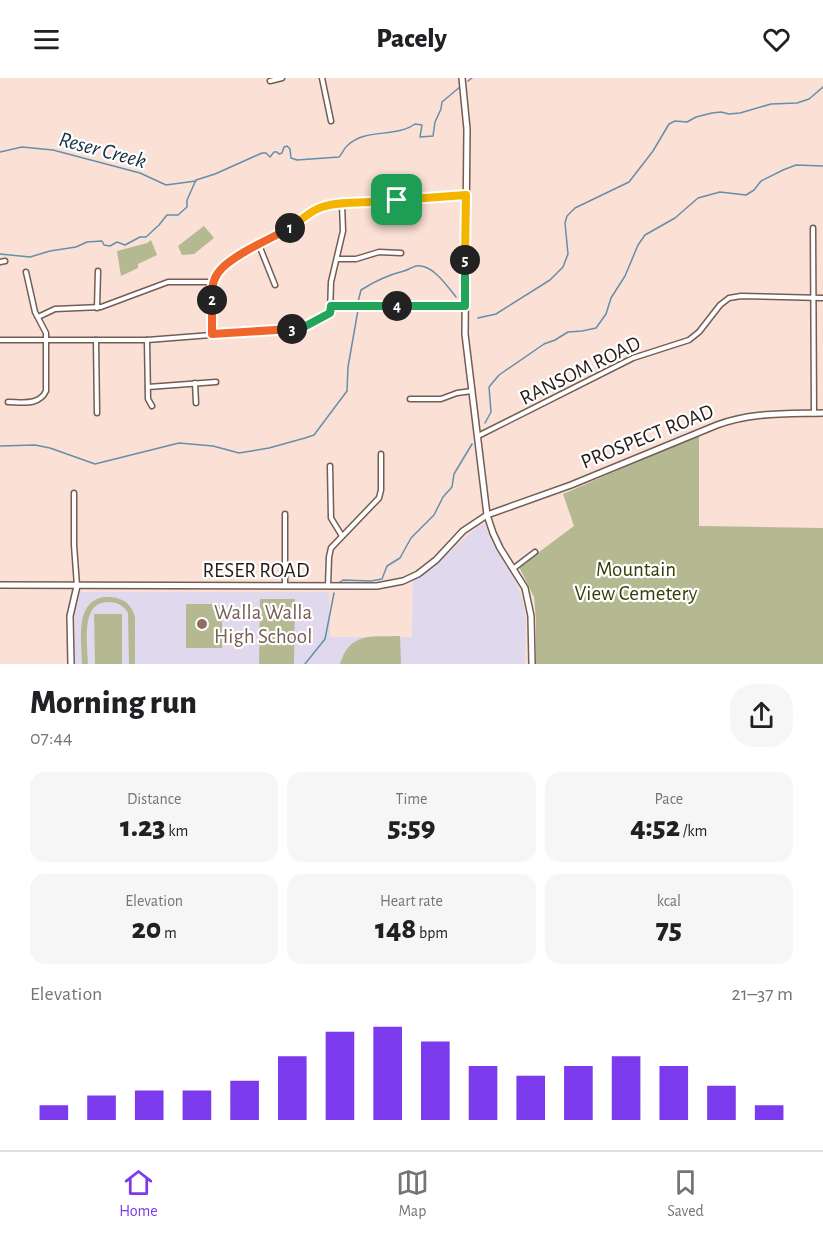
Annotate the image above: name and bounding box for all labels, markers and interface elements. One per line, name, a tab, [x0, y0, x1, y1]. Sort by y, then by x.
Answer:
icon: menu	[30, 23, 63, 56]
icon: heart	[760, 23, 793, 56]
text: Pacely	[376, 25, 447, 52]
water label: Reser Creek	[57, 128, 149, 172]
pin	[371, 174, 422, 225]
icon: arrive	[380, 183, 413, 216]
pin: 1	[275, 213, 305, 243]
text: 1	[287, 220, 293, 236]
pin: 5	[450, 245, 480, 275]
text: 5	[462, 252, 468, 268]
pin: 2	[197, 285, 227, 315]
pin: 4	[382, 291, 412, 321]
text: 2	[208, 292, 216, 308]
text: 4	[393, 298, 401, 314]
pin: 3	[277, 314, 307, 344]
text: 3	[289, 321, 295, 337]
street label: RANSOM ROAD	[516, 332, 644, 409]
street label: PROSPECT ROAD	[578, 400, 717, 473]
park label: Mountain View Cemetery	[575, 559, 698, 604]
street label: RESER ROAD	[202, 560, 310, 581]
place label: Walla Walla High School	[214, 602, 313, 647]
marker: Walla Walla High School	[195, 617, 209, 631]
button: share	[730, 684, 793, 747]
text: Morning run	[30, 687, 197, 720]
text: 07:44	[30, 728, 73, 748]
text: Distance	[127, 791, 181, 807]
text: Time	[396, 791, 427, 807]
text: Pace	[654, 791, 683, 807]
text: 1.23	[120, 812, 166, 842]
text: 5:59	[388, 812, 435, 842]
text: 4:52	[630, 812, 680, 842]
text: km	[166, 823, 188, 839]
text: /km	[680, 823, 707, 839]
text: Elevation	[125, 893, 183, 909]
text: Heart rate	[380, 893, 443, 909]
text: kcal	[657, 893, 681, 909]
text: 20	[131, 914, 161, 944]
text: 148	[375, 914, 416, 944]
text: 75	[656, 914, 682, 944]
text: m	[161, 925, 177, 941]
text: bpm	[416, 925, 448, 941]
text: Elevation	[30, 984, 102, 1004]
text: 21–37 m	[732, 984, 793, 1004]
tab: Home	[119, 1166, 158, 1221]
tab: Map	[396, 1166, 429, 1221]
tab: Saved	[667, 1166, 704, 1221]

